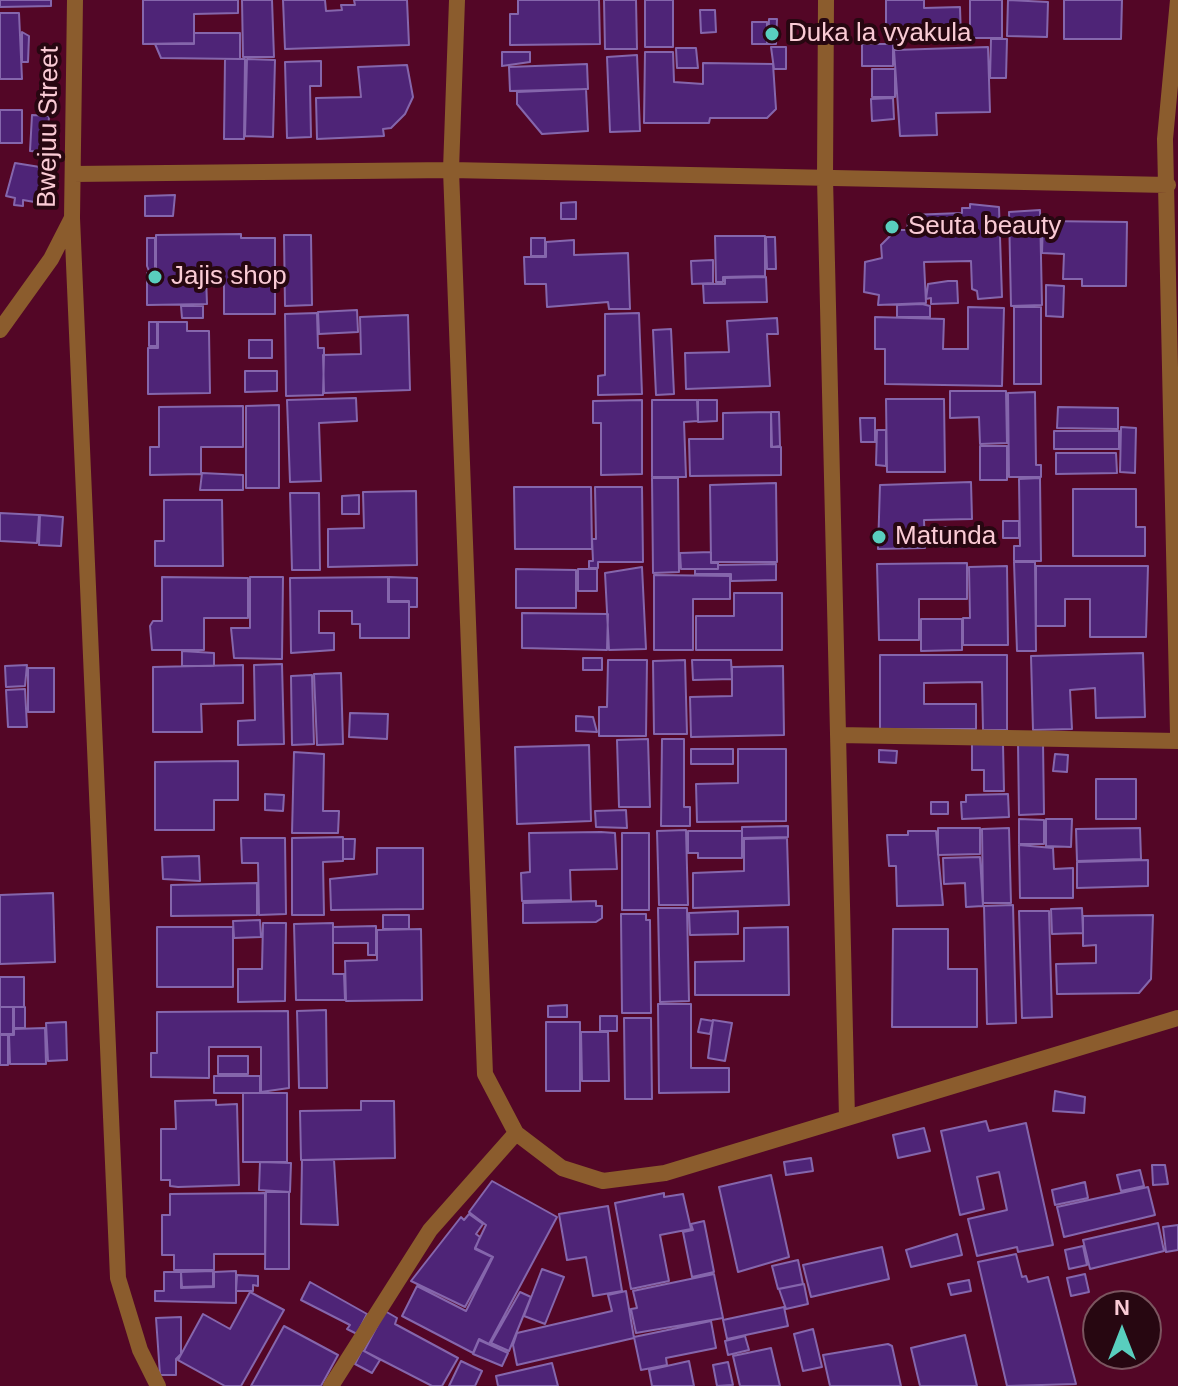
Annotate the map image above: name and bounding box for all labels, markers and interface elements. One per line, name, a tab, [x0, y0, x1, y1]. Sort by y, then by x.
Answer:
place label: Duka la vyakula	[788, 18, 972, 50]
marker: Duka la vyakula	[763, 25, 781, 43]
street label: Bwejuu Street	[32, 46, 66, 208]
place label: Seuta beauty	[908, 211, 1061, 243]
marker: Seuta beauty	[883, 218, 901, 236]
place label: Jajis shop	[171, 261, 287, 293]
marker: Jajis shop	[146, 268, 164, 286]
place label: Matunda	[895, 521, 996, 553]
marker: Matunda	[870, 528, 888, 546]
north arrow	[1082, 1290, 1162, 1370]
text: N	[1114, 1295, 1130, 1320]

